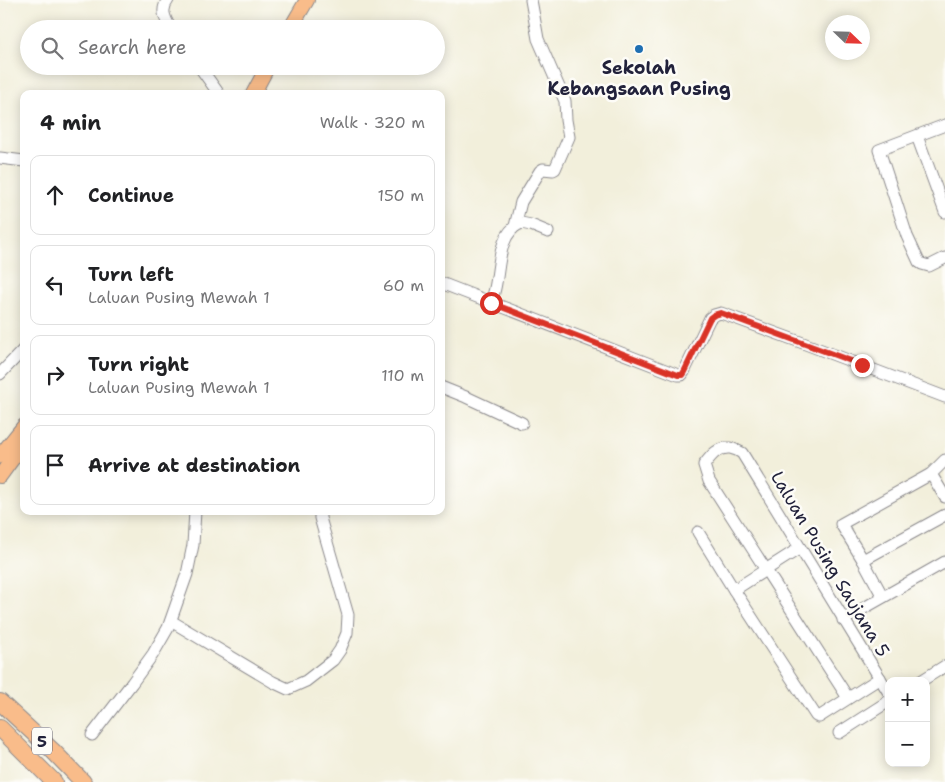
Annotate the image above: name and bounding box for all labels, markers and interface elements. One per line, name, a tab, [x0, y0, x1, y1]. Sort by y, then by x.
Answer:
north arrow	[825, 15, 870, 60]
search box	[20, 20, 445, 75]
icon: search	[38, 34, 66, 62]
text: Search here	[78, 35, 187, 60]
marker: Sekolah Kebangsaan Pusing	[633, 43, 645, 55]
place label: Sekolah Kebangsaan Pusing	[547, 56, 731, 101]
text: 4 min	[40, 109, 101, 137]
text: Walk · 320 m	[320, 112, 425, 133]
icon: ahead	[41, 181, 69, 209]
text: Continue	[88, 183, 174, 208]
text: 150 m	[377, 185, 424, 206]
text: Turn left	[88, 262, 174, 287]
icon: left	[41, 271, 69, 299]
text: 60 m	[383, 275, 424, 296]
text: Laluan Pusing Mewah 1	[88, 287, 270, 308]
route start	[480, 292, 503, 315]
text: Turn right	[88, 352, 189, 377]
route end	[851, 354, 874, 377]
icon: right	[41, 361, 69, 389]
text: 110 m	[381, 365, 424, 386]
text: Laluan Pusing Mewah 1	[88, 377, 270, 398]
icon: arrive	[41, 451, 69, 479]
text: Arrive at destination	[88, 453, 300, 478]
street label: Laluan Pusing Saujana 5	[765, 467, 895, 661]
map controls	[885, 677, 930, 767]
button: +	[885, 677, 930, 722]
button: −	[885, 722, 930, 767]
road number: 5	[32, 728, 52, 754]

